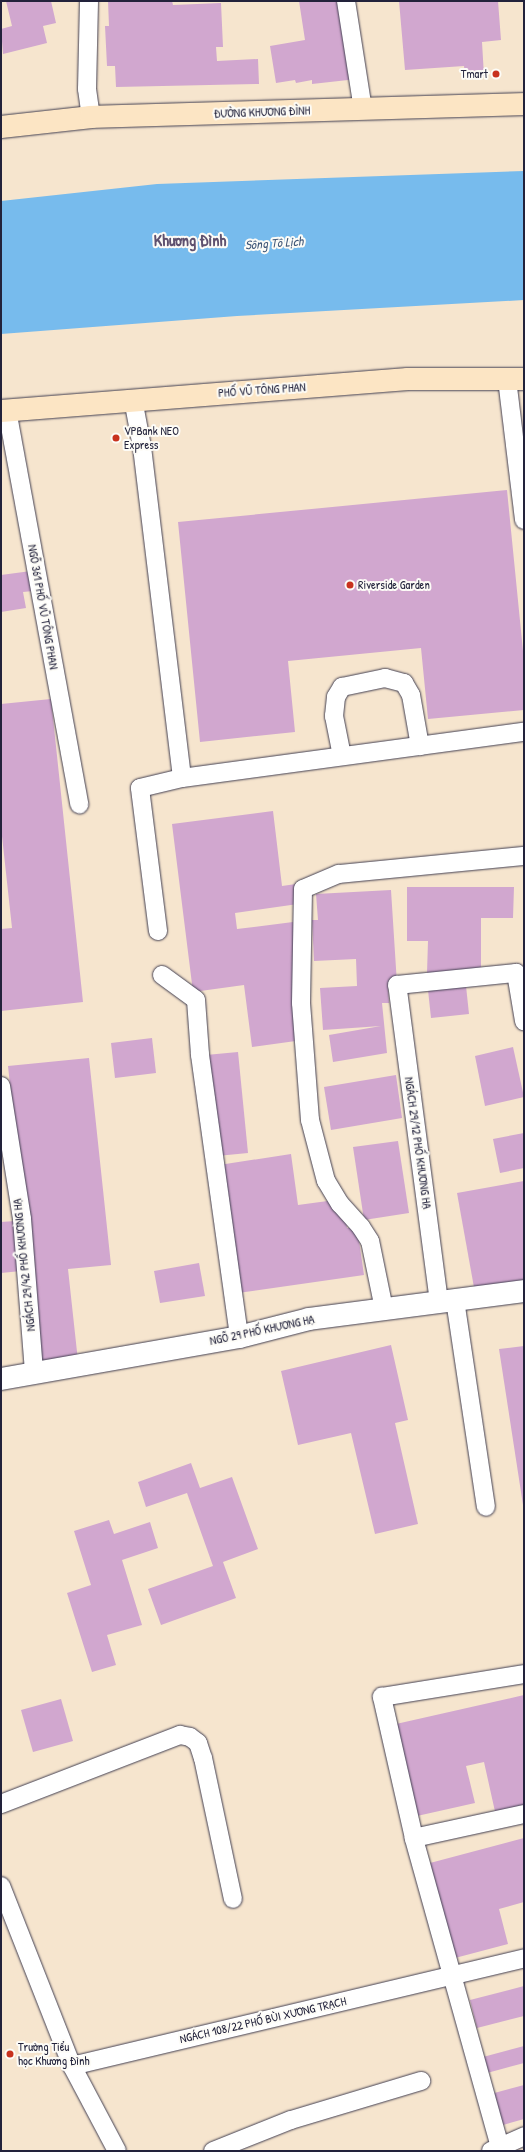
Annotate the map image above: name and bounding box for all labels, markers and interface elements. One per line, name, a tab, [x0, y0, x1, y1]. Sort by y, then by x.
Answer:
place label: Tmart	[461, 67, 488, 81]
marker: Tmart	[491, 69, 501, 79]
street label: ĐƯỜNG KHƯƠNG ĐÌNH	[214, 103, 310, 121]
district label: Khương Đình	[154, 230, 226, 250]
water label: Sông Tô Lịch	[244, 233, 304, 253]
street label: PHỐ VŨ TÔNG PHAN	[218, 380, 306, 400]
place label: VPBank NEO Express	[124, 424, 179, 452]
marker: VPBank NEO Express	[111, 433, 121, 443]
street label: NGÕ 361 PHỐ VŨ TÔNG PHAN	[25, 543, 61, 671]
place label: Riverside Garden	[358, 578, 430, 592]
marker: Riverside Garden	[345, 580, 355, 590]
street label: NGÁCH 29/12 PHỐ KHƯƠNG HẠ	[402, 1076, 434, 1210]
street label: NGÁCH 29/42 PHỐ KHƯƠNG HẠ	[10, 1198, 38, 1332]
street label: NGÕ 29 PHỐ KHƯƠNG HẠ	[208, 1312, 316, 1348]
street label: NGÁCH 108/22 PHỐ BÙI XƯƠNG TRẠCH	[178, 1994, 348, 2046]
place label: Trường Tiểu học Khương Đình	[18, 2040, 90, 2068]
marker: Trường Tiểu học Khương Đình	[5, 2049, 15, 2059]

